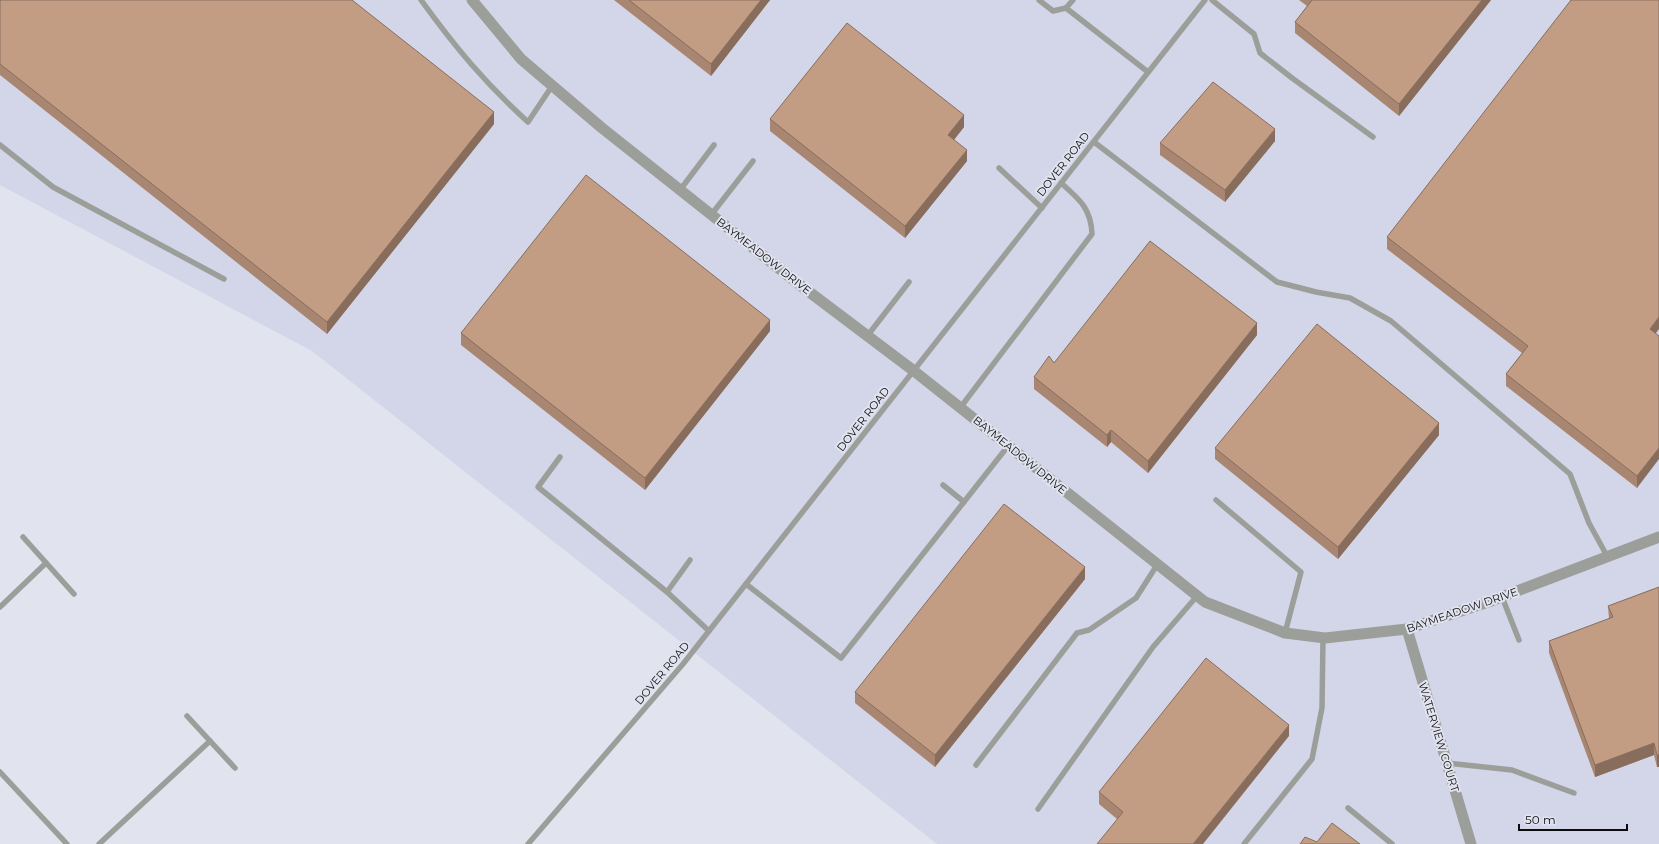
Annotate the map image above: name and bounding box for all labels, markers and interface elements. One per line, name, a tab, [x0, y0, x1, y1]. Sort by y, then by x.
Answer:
street label: DOVER ROAD	[1034, 129, 1092, 199]
street label: BAYMEADOW DRIVE	[714, 215, 814, 297]
street label: DOVER ROAD	[834, 384, 892, 454]
street label: BAYMEADOW DRIVE	[970, 413, 1070, 497]
street label: BAYMEADOW DRIVE	[1405, 584, 1519, 636]
street label: DOVER ROAD	[632, 639, 692, 707]
street label: WATERVIEW COURT	[1416, 681, 1463, 794]
scale bar	[1519, 806, 1627, 832]
text: 50 m	[1525, 812, 1556, 827]

